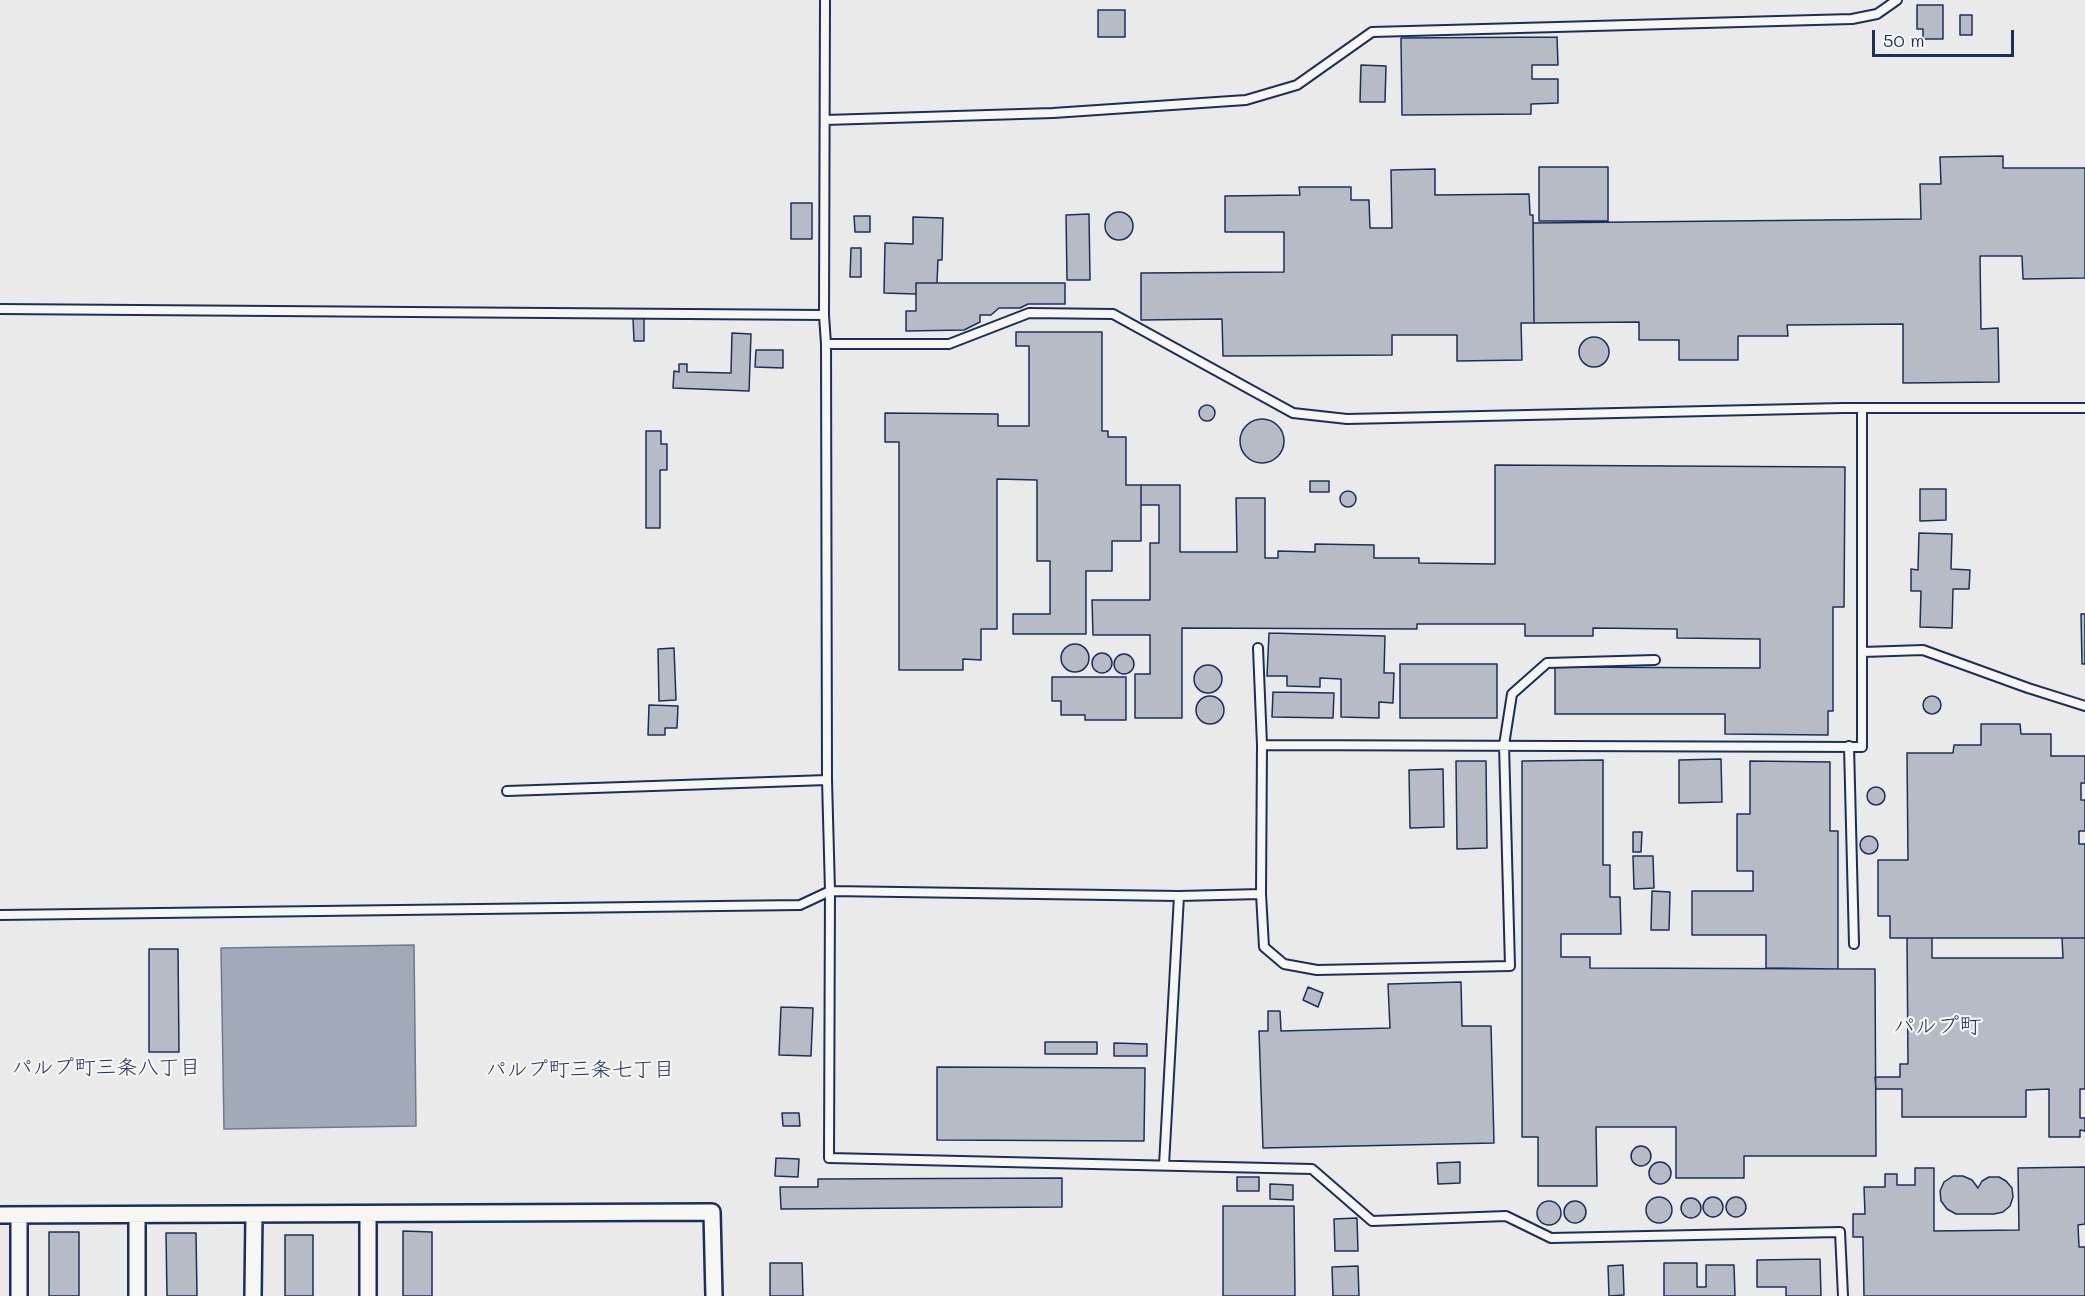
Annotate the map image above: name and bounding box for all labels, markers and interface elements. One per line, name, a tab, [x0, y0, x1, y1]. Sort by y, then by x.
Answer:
scale bar	[1875, 18, 2018, 56]
text: 50 m	[1883, 28, 1925, 52]
district label: パルプ町	[1893, 1013, 1981, 1039]
district label: パルプ町三条八丁目	[12, 1055, 200, 1081]
district label: パルプ町三条七丁目	[486, 1057, 674, 1083]

